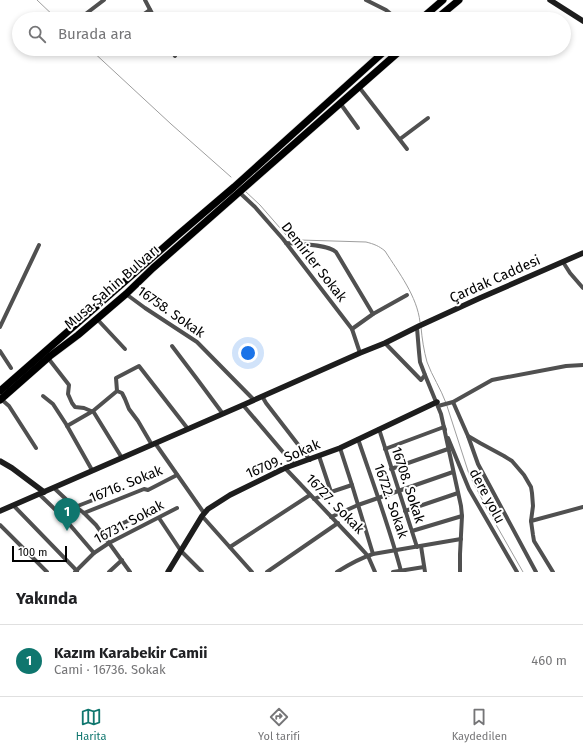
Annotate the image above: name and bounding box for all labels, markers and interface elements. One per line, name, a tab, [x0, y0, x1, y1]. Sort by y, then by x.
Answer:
search box	[12, 12, 571, 56]
icon: search	[26, 23, 48, 45]
text: Burada ara	[58, 25, 132, 43]
street label: Demirler Sokak	[278, 219, 351, 306]
street label: Musa Şahin Bulvarı	[61, 241, 163, 333]
street label: Çardak Caddesi	[447, 251, 543, 307]
street label: 16758. Sokak	[134, 283, 209, 342]
your location	[238, 343, 258, 363]
street label: 16709. Sokak	[243, 435, 323, 482]
street label: 16708. Sokak	[388, 445, 429, 526]
street label: 16716. Sokak	[87, 461, 166, 506]
street label: 16722. Sokak	[370, 462, 412, 541]
street label: dere yolu	[466, 466, 508, 526]
street label: 16727. Sokak	[302, 470, 368, 538]
street label: 16731. Sokak	[91, 496, 168, 547]
pin: 1	[54, 498, 80, 531]
scale bar	[12, 544, 67, 563]
text: 100 m	[18, 546, 47, 559]
text: Yakında	[16, 588, 77, 609]
text: Kazım Karabekir Camii	[54, 644, 207, 662]
text: 1	[26, 653, 32, 668]
text: 460 m	[531, 653, 567, 668]
text: Cami · 16736. Sokak	[54, 662, 166, 677]
tab: Harita	[76, 706, 107, 743]
tab: Yol tarifi	[258, 706, 300, 743]
tab: Kaydedilen	[452, 706, 507, 743]

